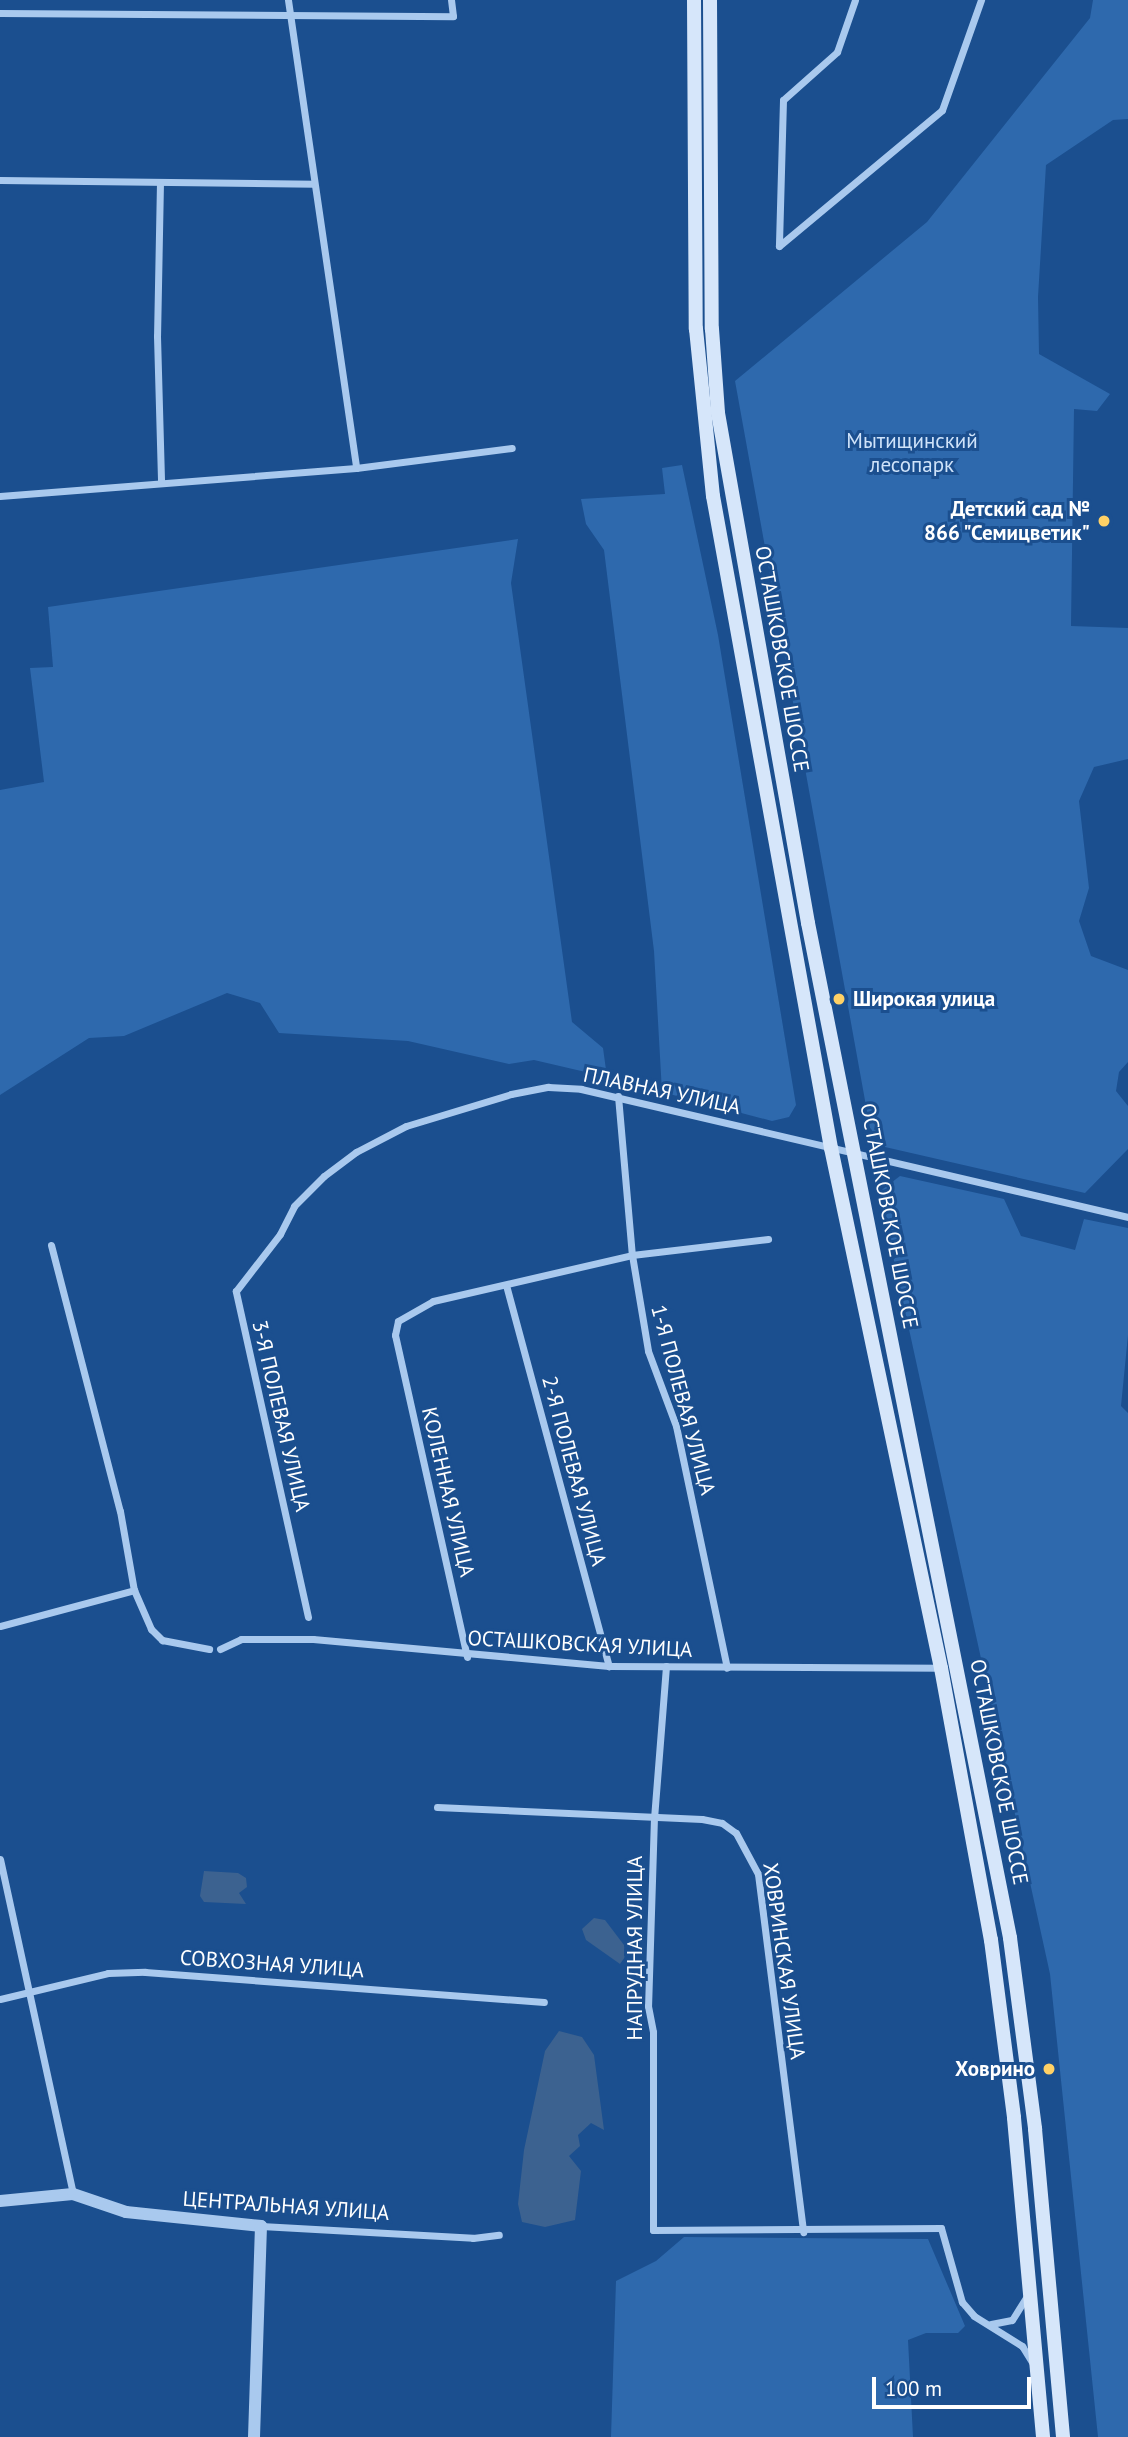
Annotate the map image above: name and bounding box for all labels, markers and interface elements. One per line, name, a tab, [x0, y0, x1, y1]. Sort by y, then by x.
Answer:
park label: Мытищинский лесопарк	[846, 428, 978, 478]
place label: Детский сад № 866 "Семицветик"	[922, 496, 1090, 546]
marker: Детский сад № 866 "Семицветик"	[1096, 513, 1112, 529]
street label: ОСТАШКОВСКОЕ ШОССЕ	[750, 544, 814, 774]
place label: Широкая улица	[853, 986, 996, 1012]
marker: Широкая улица	[831, 991, 847, 1007]
street label: ПЛАВНАЯ УЛИЦА	[581, 1062, 743, 1120]
street label: ОСТАШКОВСКОЕ ШОССЕ	[855, 1101, 923, 1331]
street label: 1-Я ПОЛЕВАЯ УЛИЦА	[645, 1302, 721, 1498]
street label: 3-Я ПОЛЕВАЯ УЛИЦА	[247, 1318, 315, 1514]
street label: 2-Я ПОЛЕВАЯ УЛИЦА	[536, 1373, 612, 1569]
street label: КОЛЕННАЯ УЛИЦА	[416, 1404, 480, 1580]
street label: ОСТАШКОВСКАЯ УЛИЦА	[467, 1626, 693, 1662]
street label: ОСТАШКОВСКОЕ ШОССЕ	[965, 1657, 1033, 1887]
street label: НАПРУДНАЯ УЛИЦА	[622, 1855, 648, 2041]
street label: ХОВРИНСКАЯ УЛИЦА	[758, 1861, 810, 2061]
street label: СОВХОЗНАЯ УЛИЦА	[179, 1945, 365, 1983]
place label: Ховрино	[955, 2056, 1035, 2082]
marker: Ховрино	[1041, 2061, 1057, 2077]
street label: ЦЕНТРАЛЬНАЯ УЛИЦА	[181, 2186, 391, 2226]
scale bar	[876, 2364, 1035, 2408]
text: 100 m	[885, 2375, 942, 2402]

